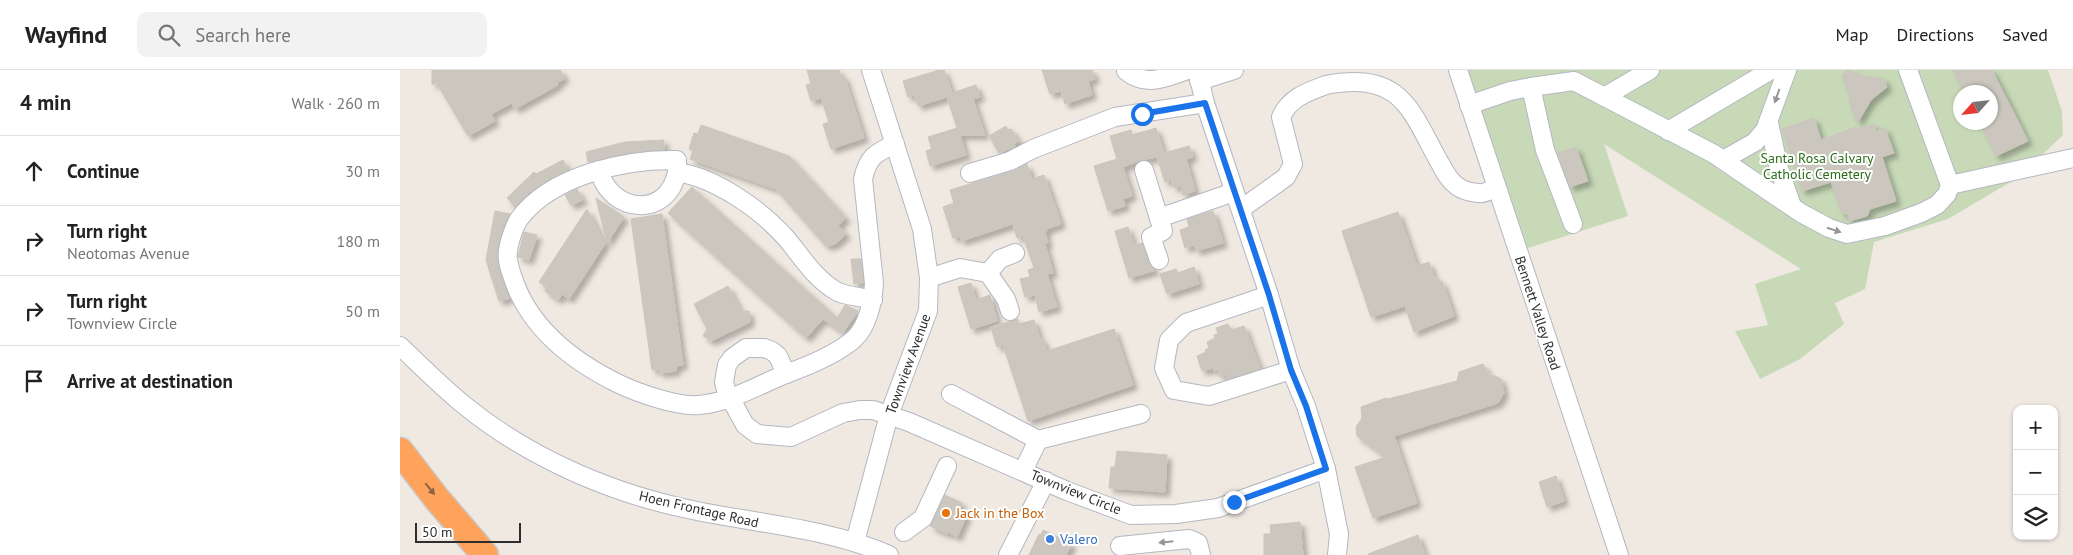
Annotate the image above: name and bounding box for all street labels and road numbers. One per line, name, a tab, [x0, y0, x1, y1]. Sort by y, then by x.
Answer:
street label: Bennett Valley Road	[1511, 254, 1565, 372]
street label: Townview Avenue	[881, 311, 935, 417]
street label: Townview Circle	[1028, 466, 1124, 518]
street label: Hoen Frontage Road	[637, 486, 761, 532]

